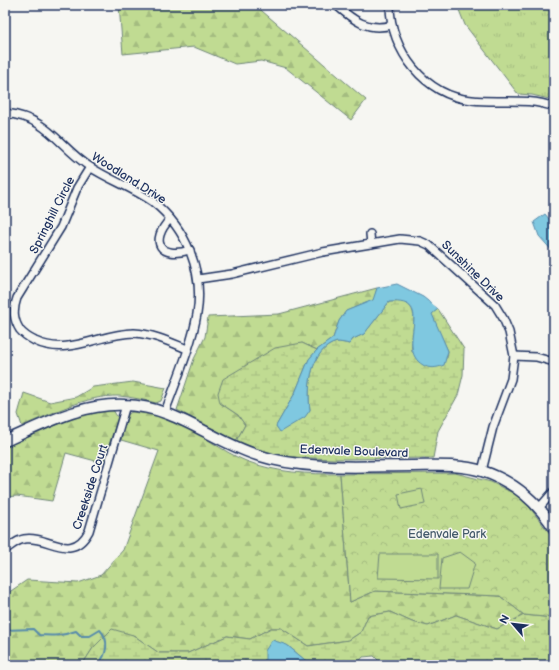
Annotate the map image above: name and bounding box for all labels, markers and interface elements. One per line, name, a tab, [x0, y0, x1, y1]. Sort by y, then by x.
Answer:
street label: Woodland Drive	[89, 149, 169, 207]
street label: Springhill Circle	[27, 174, 78, 256]
street label: Sunshine Drive	[438, 238, 507, 305]
street label: Creekside Court	[70, 442, 111, 532]
street label: Edenvale Boulevard	[299, 442, 409, 461]
park label: Edenvale Park	[408, 527, 486, 542]
north arrow	[493, 604, 533, 644]
text: N	[497, 613, 512, 626]

